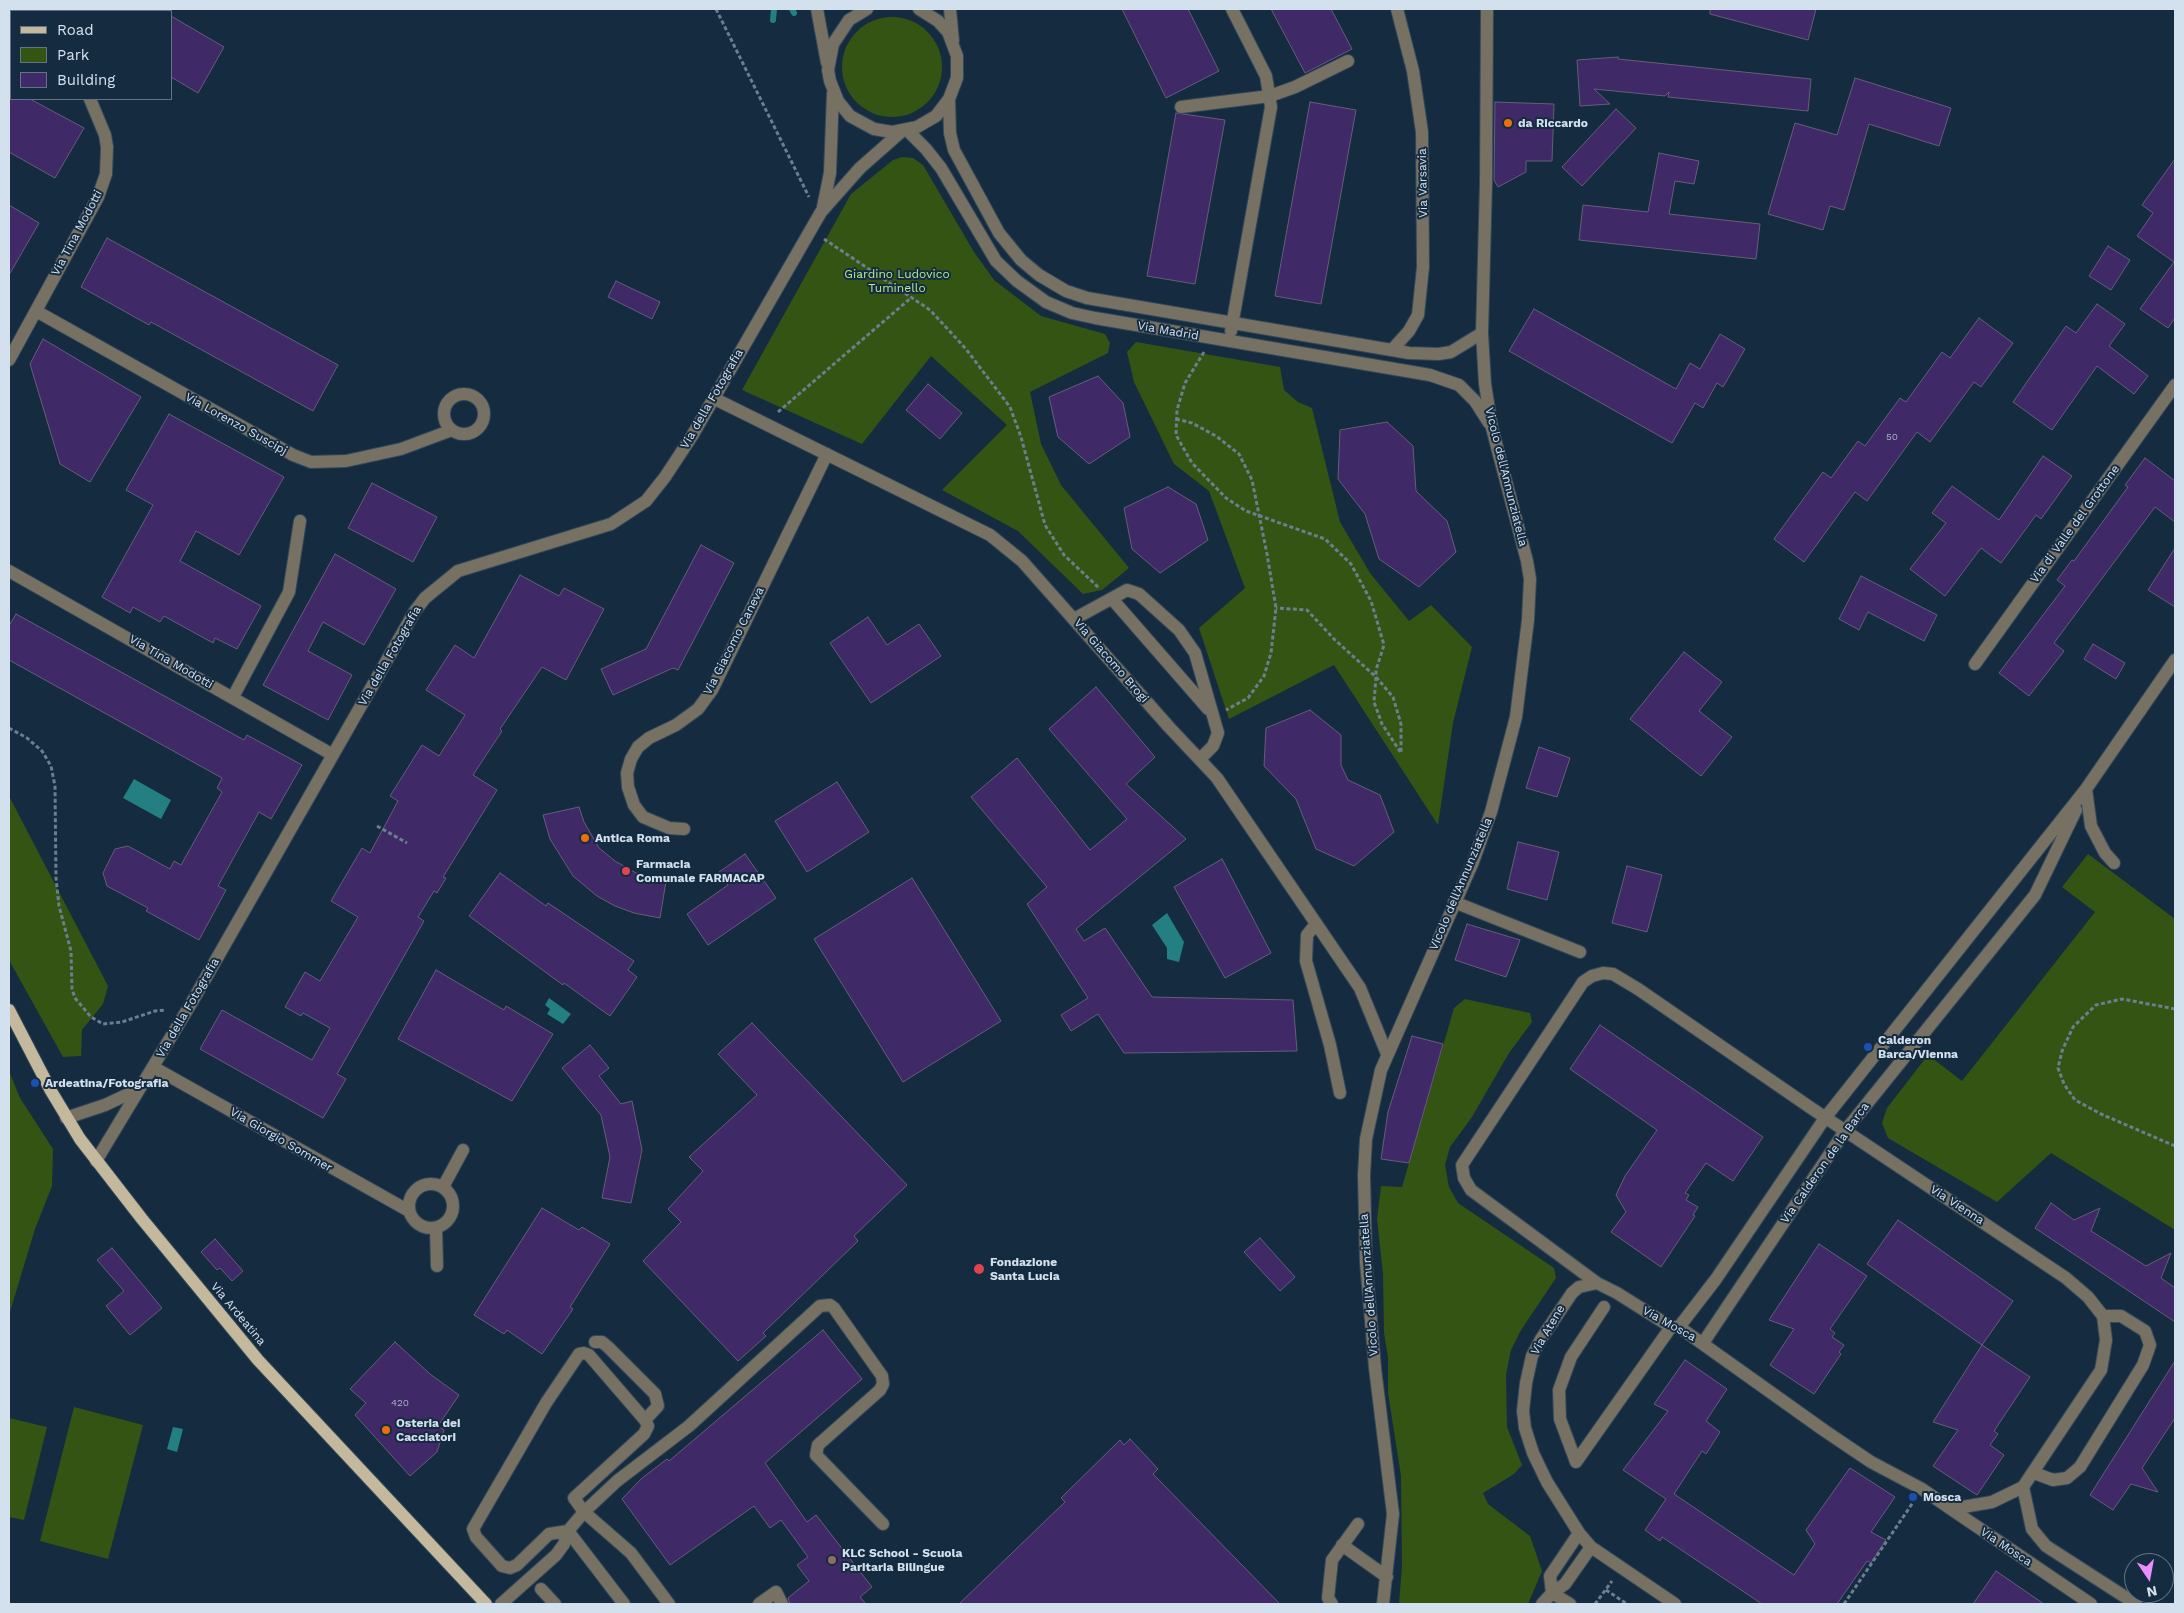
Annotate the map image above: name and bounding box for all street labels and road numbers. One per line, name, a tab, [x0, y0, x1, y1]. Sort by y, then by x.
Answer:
street label: Via Varsavia	[1415, 148, 1431, 218]
street label: Via Tina Modotti	[48, 188, 106, 278]
street label: Via Madrid	[1136, 319, 1200, 343]
street label: Via della Fotografia	[678, 346, 746, 452]
street label: Via Lorenzo Suscipj	[182, 390, 290, 458]
street label: Vicolo dell'Annunziatella	[1482, 406, 1530, 548]
street label: Via di Valle del Grottone	[2027, 462, 2123, 586]
street label: Via Giacomo Caneva	[701, 585, 767, 697]
street label: Via della Fotografia	[356, 603, 424, 709]
street label: Via Giacomo Brogi	[1071, 616, 1151, 706]
street label: Via Tina Modotti	[126, 632, 216, 692]
street label: Vicolo dell'Annunziatella	[1426, 815, 1496, 953]
street label: Via della Fotografia	[154, 955, 222, 1061]
street label: Via Calderon de la Barca	[1778, 1100, 1872, 1226]
street label: Via Giorgio Sommer	[227, 1105, 335, 1175]
street label: Via Vienna	[1927, 1182, 1987, 1228]
street label: Vicolo dell'Annunziatella	[1357, 1213, 1381, 1357]
street label: Via Ardeatina	[207, 1280, 269, 1348]
street label: Via Atene	[1528, 1302, 1568, 1358]
street label: Via Mosca	[1640, 1303, 1698, 1345]
street label: Via Mosca	[1978, 1525, 2034, 1569]

